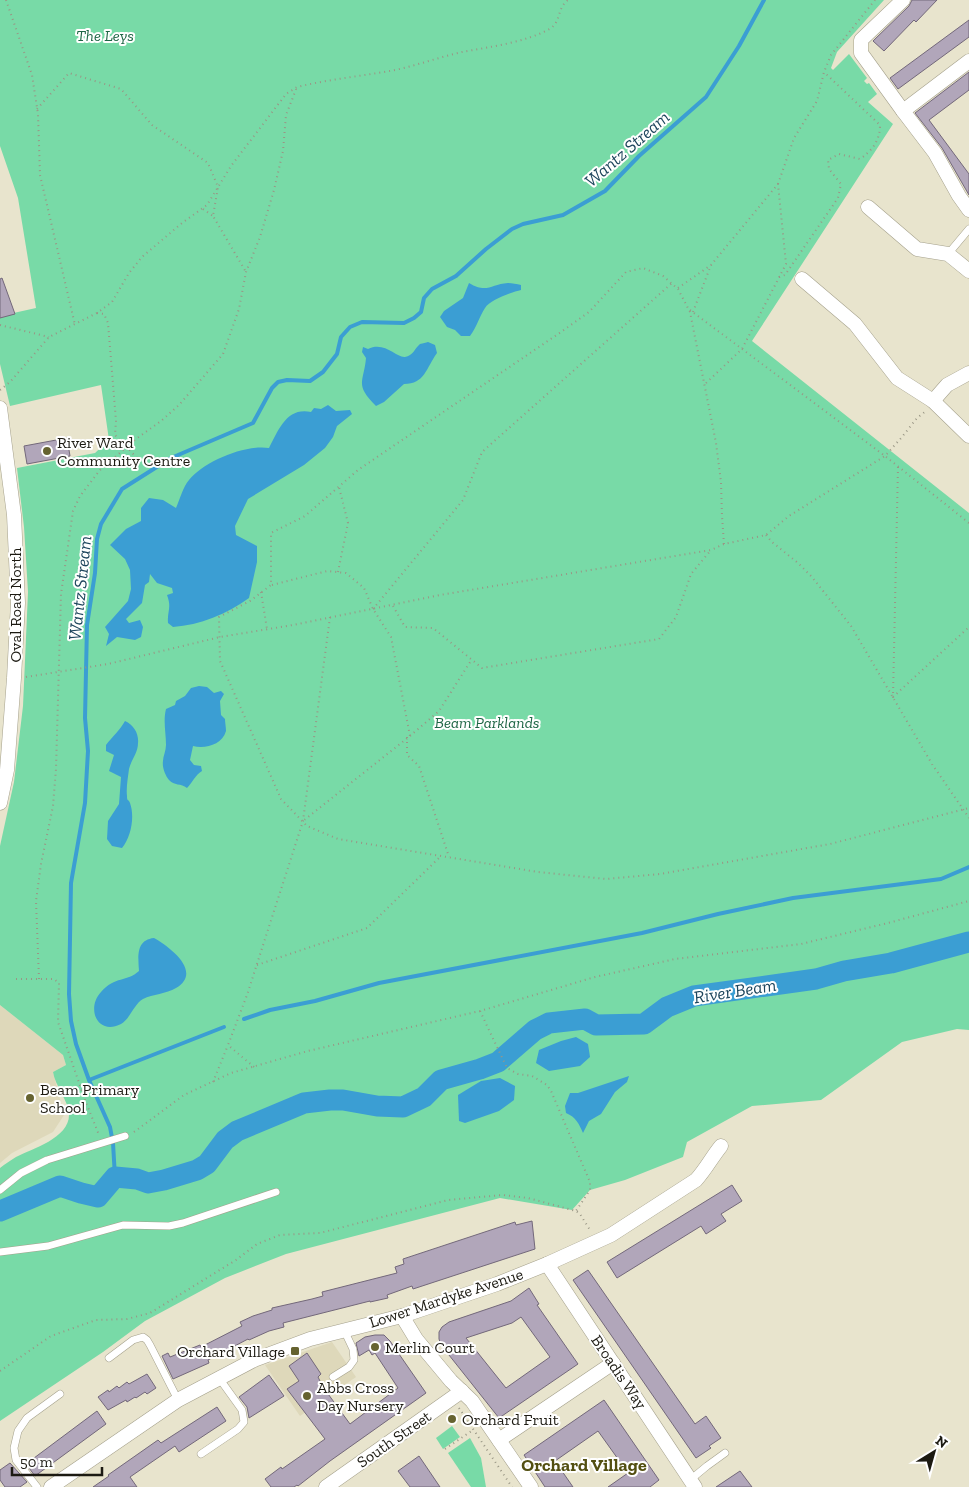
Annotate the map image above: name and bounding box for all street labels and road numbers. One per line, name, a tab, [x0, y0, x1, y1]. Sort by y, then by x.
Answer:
street label: Oval Road North	[6, 548, 25, 662]
street label: Lower Mardyke Avenue	[367, 1264, 525, 1332]
street label: Broadis Way	[587, 1331, 651, 1413]
street label: South Street	[353, 1406, 435, 1472]

